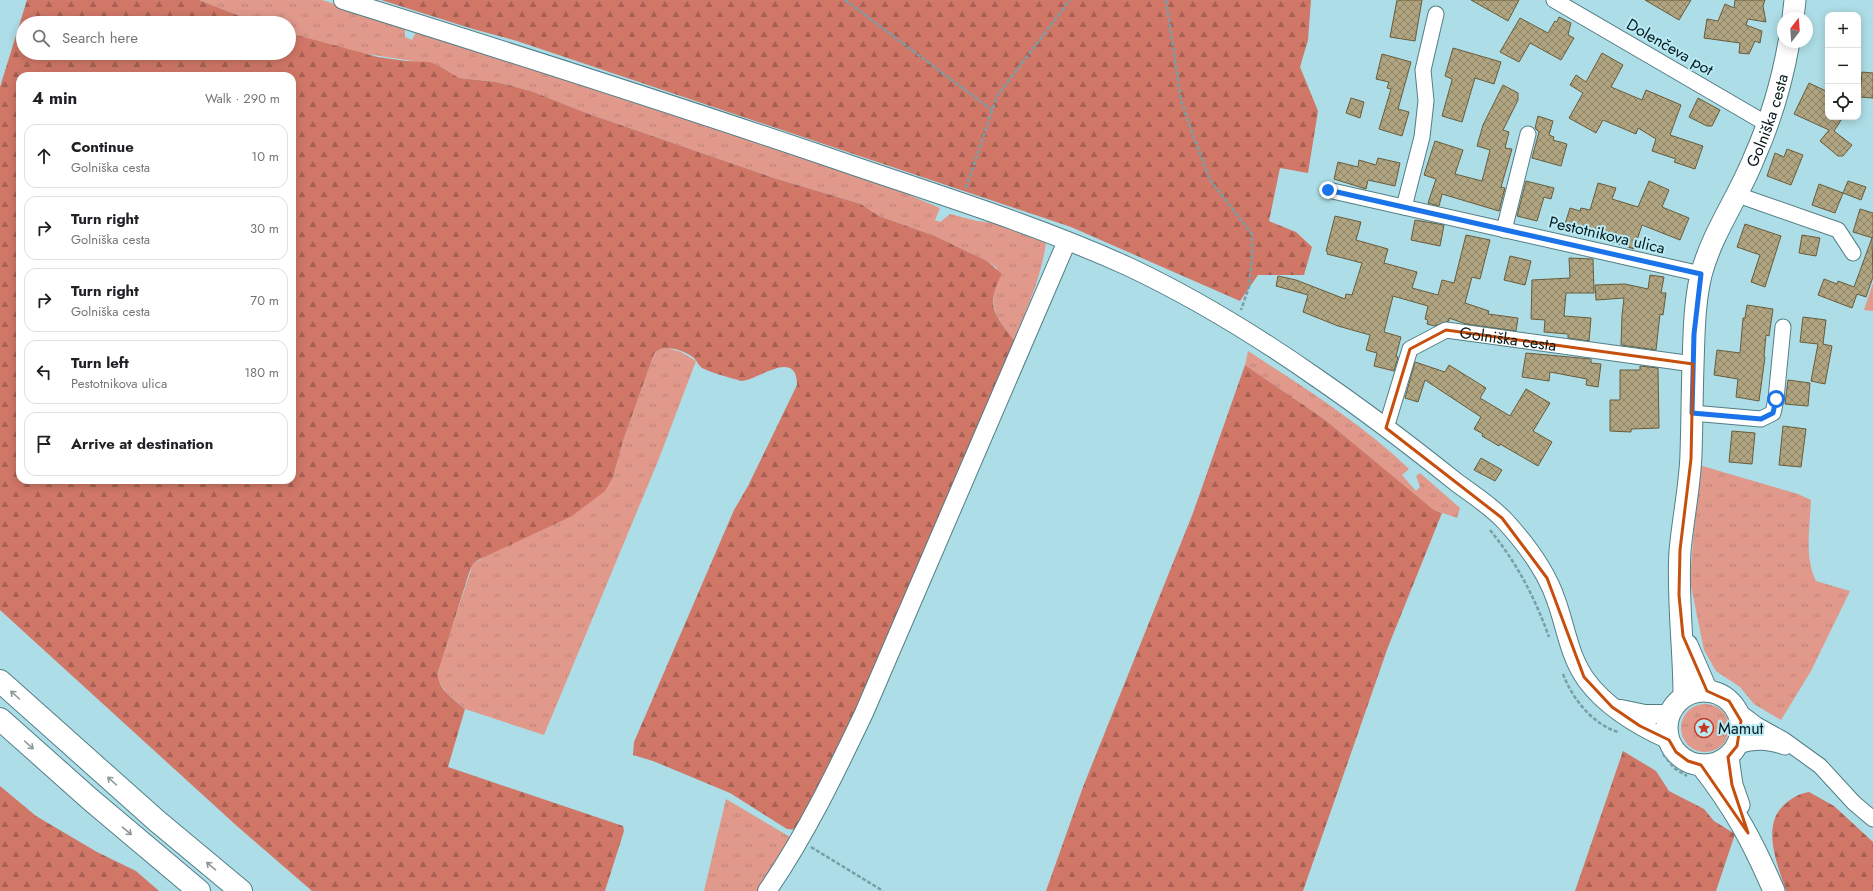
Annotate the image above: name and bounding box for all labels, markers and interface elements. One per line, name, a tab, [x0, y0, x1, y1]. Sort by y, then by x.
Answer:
north arrow	[1777, 12, 1813, 48]
map controls	[1825, 12, 1861, 120]
button: +	[1825, 12, 1861, 48]
street label: Dolenčeva pot	[1622, 13, 1718, 81]
search box	[16, 16, 296, 60]
icon: search	[30, 27, 52, 49]
text: Search here	[62, 27, 138, 49]
button: −	[1825, 48, 1861, 84]
street label: Golniška cesta	[1740, 71, 1793, 170]
button: locate	[1825, 84, 1861, 120]
text: 4 min	[32, 86, 77, 110]
text: Walk · 290 m	[205, 89, 280, 108]
text: Continue	[71, 136, 134, 158]
icon: ahead	[33, 145, 55, 167]
text: 10 m	[251, 147, 279, 166]
text: Golniška cesta	[71, 158, 150, 177]
route end	[1319, 181, 1337, 199]
text: Turn right	[71, 208, 139, 230]
street label: Pestotnikova ulica	[1547, 210, 1667, 260]
icon: right	[33, 217, 55, 239]
text: 30 m	[250, 219, 279, 238]
text: Golniška cesta	[71, 230, 150, 249]
text: Turn right	[71, 280, 139, 302]
icon: right	[33, 289, 55, 311]
text: 70 m	[250, 291, 279, 310]
text: Golniška cesta	[71, 302, 150, 321]
street label: Golniška cesta	[1458, 321, 1558, 357]
text: Turn left	[71, 352, 129, 374]
icon: left	[33, 361, 55, 383]
text: 180 m	[244, 363, 279, 382]
text: Pestotnikova ulica	[71, 374, 167, 393]
route start	[1767, 390, 1785, 408]
icon: arrive	[33, 433, 55, 455]
text: Arrive at destination	[71, 433, 213, 455]
one-way arrow	[10, 690, 21, 699]
place icon: Mamut	[1693, 717, 1715, 739]
place label: Mamut	[1718, 717, 1764, 740]
one-way arrow	[24, 741, 34, 750]
one-way arrow	[108, 777, 118, 786]
one-way arrow	[122, 826, 133, 835]
one-way arrow	[205, 861, 216, 870]

